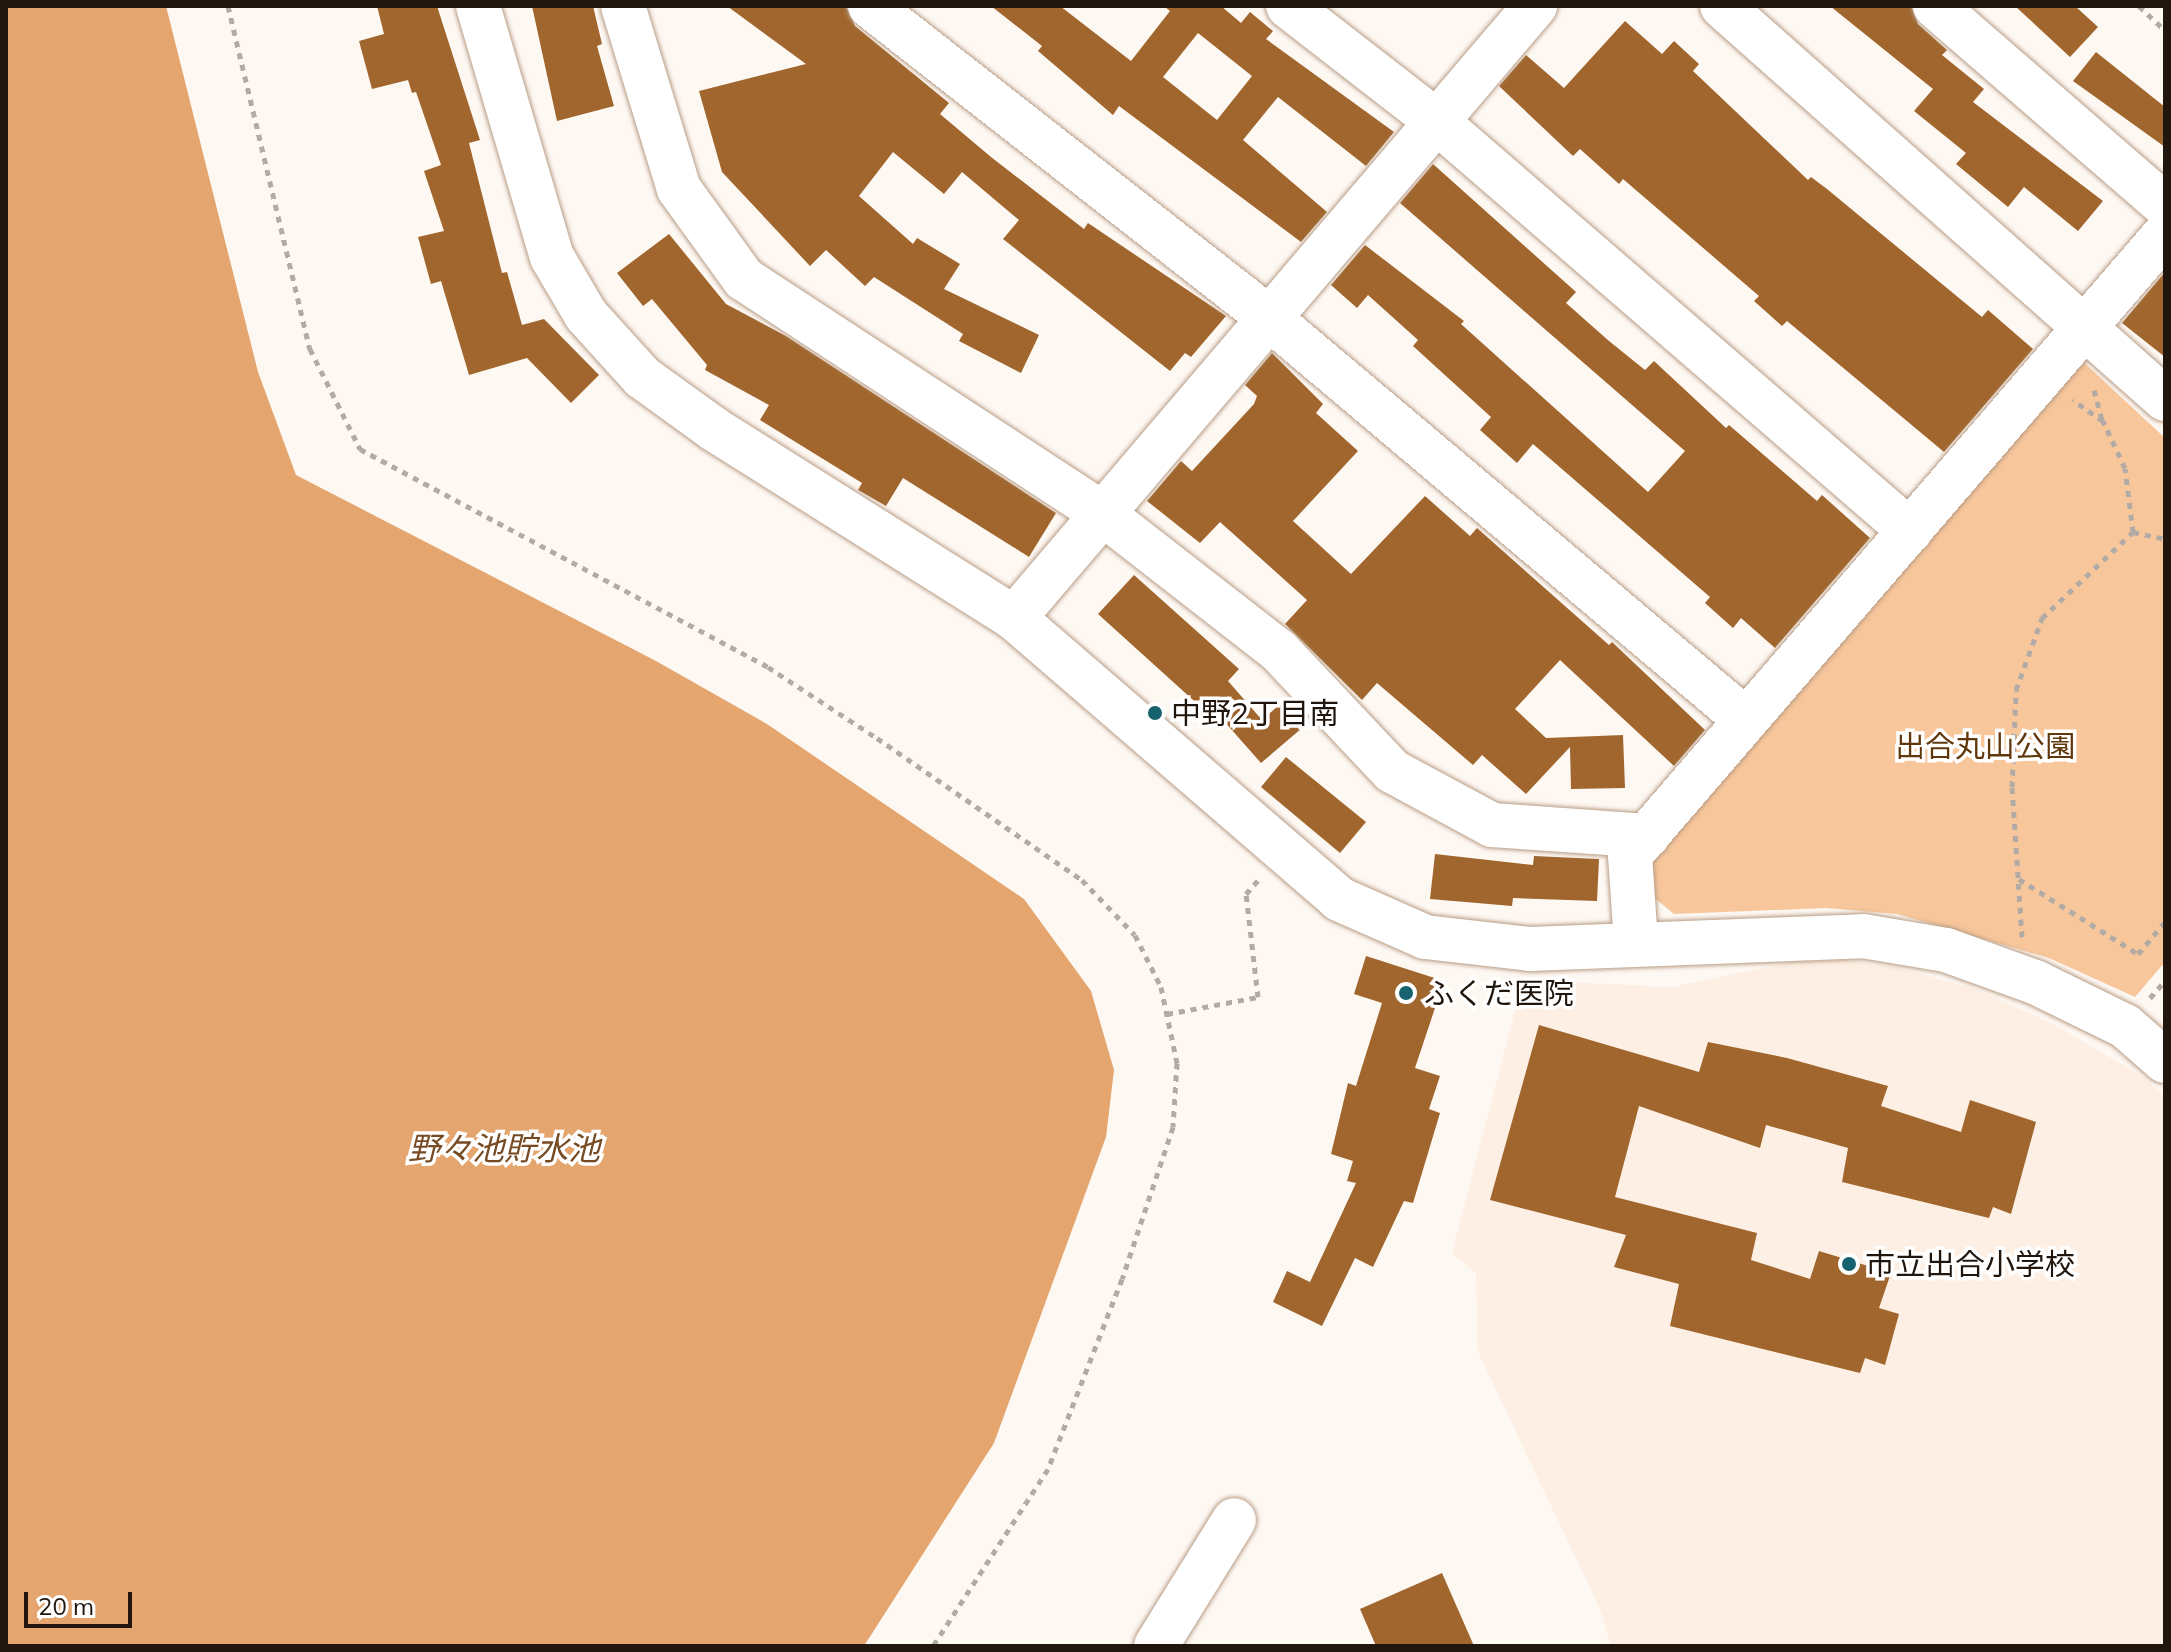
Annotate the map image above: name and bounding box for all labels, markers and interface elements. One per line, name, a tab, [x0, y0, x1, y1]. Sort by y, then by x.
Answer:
place label: 中野2丁目南	[1171, 695, 1339, 731]
marker: 中野2丁目南	[1146, 704, 1164, 722]
park label: 出合丸山公園	[1895, 728, 2075, 764]
place label: ふくだ医院	[1424, 975, 1574, 1011]
marker: ふくだ医院	[1395, 982, 1417, 1004]
water label: 野々池貯水池	[408, 1129, 600, 1167]
place label: 市立出合小学校	[1865, 1246, 2075, 1282]
marker: 市立出合小学校	[1840, 1255, 1858, 1273]
scale bar	[28, 1576, 136, 1626]
text: 20 m	[38, 1591, 94, 1621]

